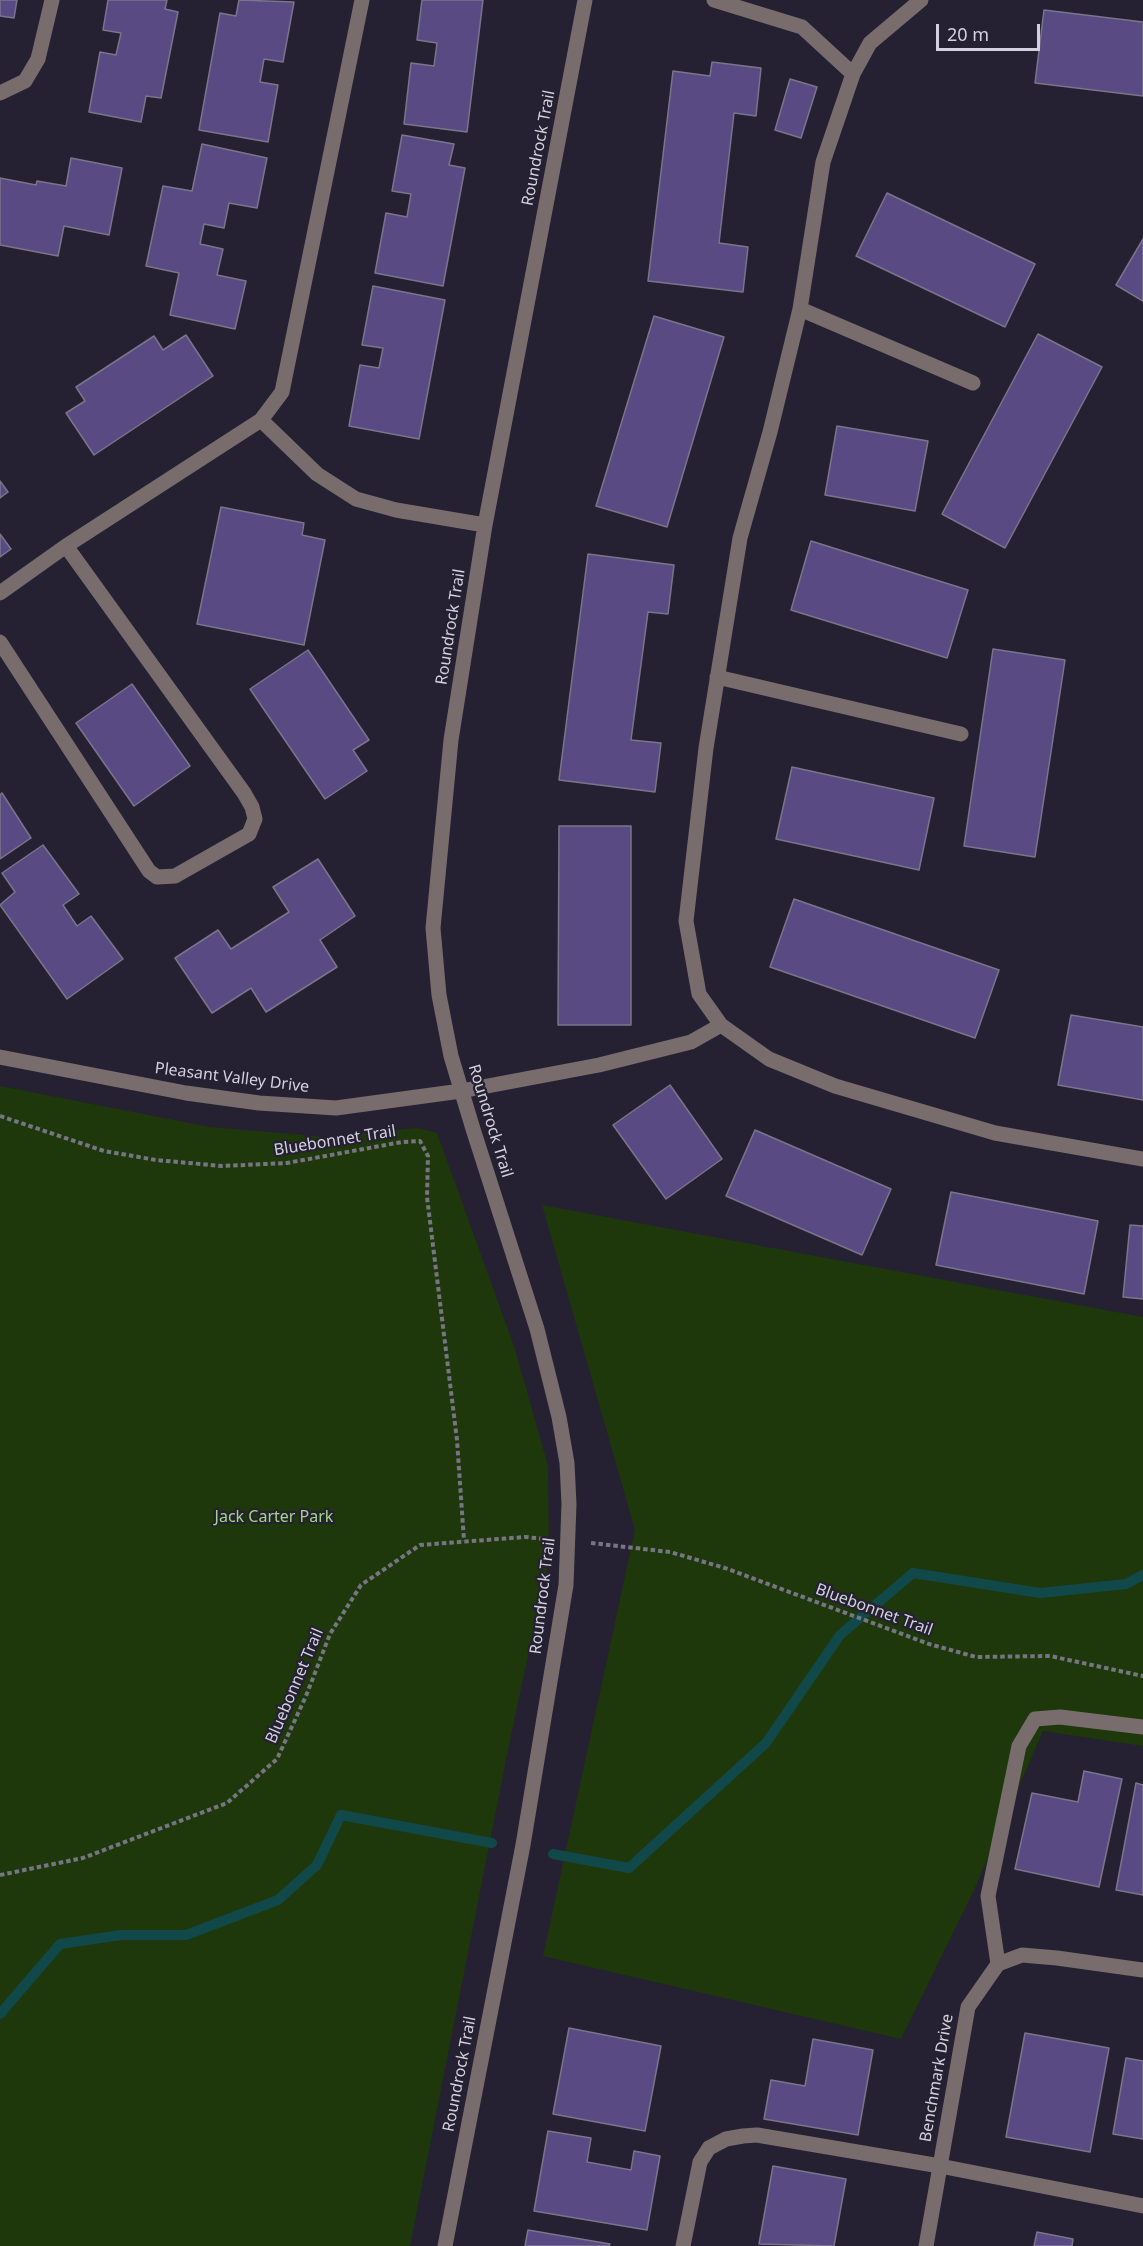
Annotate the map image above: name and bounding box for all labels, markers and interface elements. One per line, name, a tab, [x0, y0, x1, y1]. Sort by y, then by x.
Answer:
scale bar	[939, 12, 1042, 50]
text: 20 m	[947, 22, 989, 46]
street label: Roundrock Trail	[518, 89, 560, 207]
street label: Roundrock Trail	[432, 568, 470, 686]
street label: Pleasant Valley Drive	[154, 1059, 310, 1097]
street label: Roundrock Trail	[464, 1062, 516, 1180]
street label: Bluebonnet Trail	[273, 1122, 397, 1160]
park label: Jack Carter Park	[215, 1507, 333, 1527]
street label: Roundrock Trail	[526, 1537, 560, 1655]
street label: Bluebonnet Trail	[813, 1580, 935, 1640]
street label: Bluebonnet Trail	[262, 1625, 328, 1747]
street label: Benchmark Drive	[916, 2012, 958, 2144]
street label: Roundrock Trail	[439, 2015, 481, 2133]

